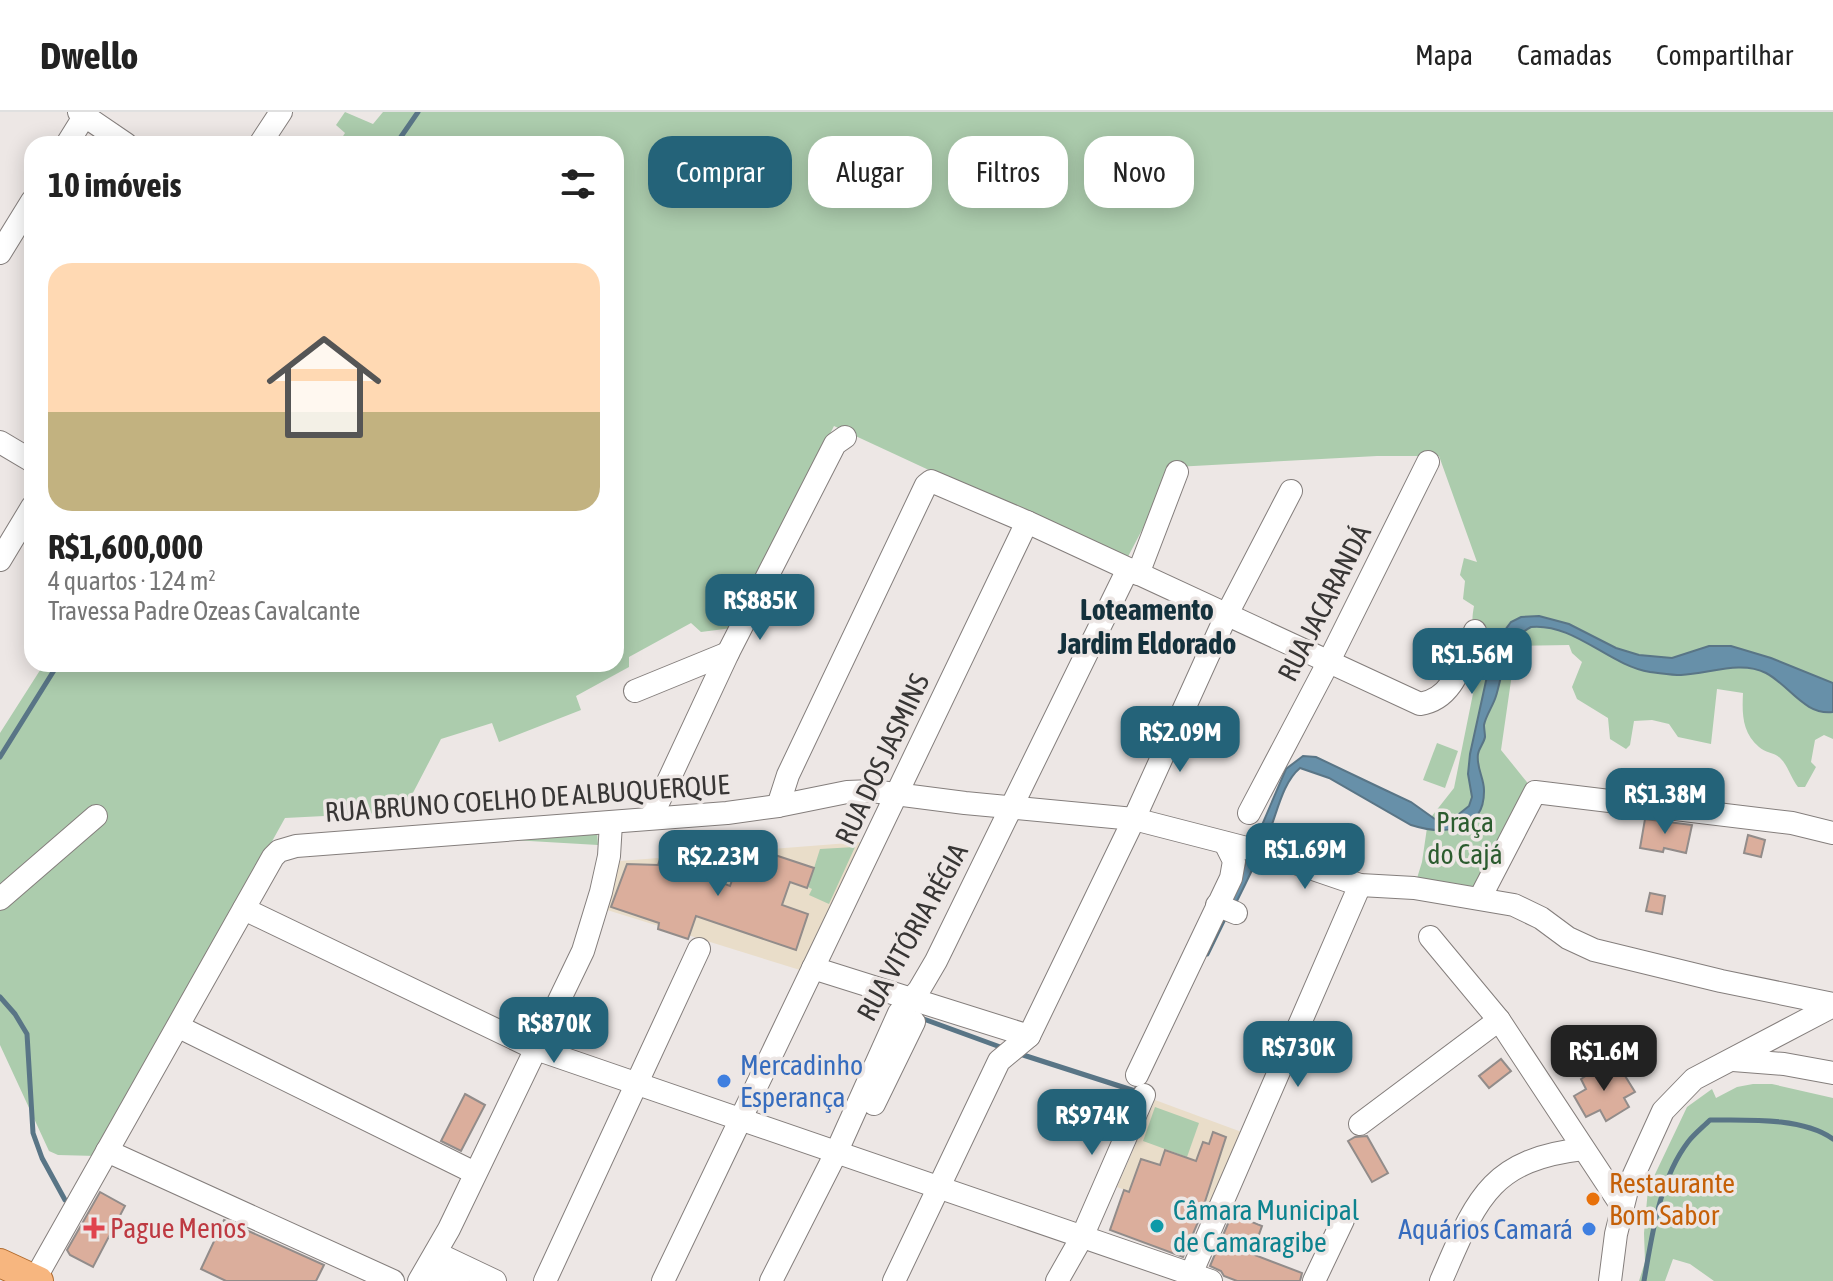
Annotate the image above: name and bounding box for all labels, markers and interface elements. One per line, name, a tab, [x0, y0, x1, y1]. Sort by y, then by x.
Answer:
text: Dwello	[40, 34, 138, 77]
text: Mapa	[1415, 39, 1473, 71]
text: Camadas	[1517, 39, 1612, 71]
text: Compartilhar	[1656, 39, 1793, 71]
chip: Comprar	[648, 136, 792, 208]
chip: Alugar	[808, 136, 932, 208]
chip: Filtros	[948, 136, 1068, 208]
chip: Novo	[1084, 136, 1194, 208]
icon: filters	[556, 162, 600, 206]
text: 10 imóveis	[48, 165, 181, 204]
icon: home	[252, 315, 396, 459]
street label: RUA JACARANDÁ	[1271, 519, 1377, 686]
text: R$1,600,000	[48, 527, 203, 566]
text: 4 quartos · 124 m²	[48, 566, 216, 596]
pin: R$885K	[695, 574, 825, 642]
text: R$885K	[723, 585, 797, 615]
district label: Loteamento Jardim Eldorado	[1057, 592, 1236, 660]
text: Travessa Padre Ozeas Cavalcante	[48, 596, 360, 626]
pin: R$1.56M	[1398, 628, 1546, 696]
text: R$1.56M	[1431, 639, 1513, 669]
street label: RUA DOS JASMINS	[829, 668, 936, 849]
pin: R$2.09M	[1106, 706, 1254, 774]
text: R$2.09M	[1139, 717, 1221, 747]
street label: RUA BRUNO COELHO DE ALBUQUERQUE	[324, 768, 730, 828]
pin: R$1.38M	[1591, 768, 1739, 836]
text: R$1.38M	[1624, 779, 1706, 809]
park label: Praça do Cajá	[1427, 806, 1503, 870]
pin: R$1.69M	[1231, 823, 1379, 891]
pin: R$2.23M	[644, 830, 792, 898]
text: R$1.69M	[1264, 834, 1346, 864]
street label: RUA VITÓRIA RÉGIA	[850, 838, 974, 1026]
text: R$2.23M	[677, 841, 759, 871]
pin: R$870K	[489, 997, 619, 1065]
text: R$870K	[517, 1008, 591, 1038]
pin: R$730K	[1233, 1021, 1363, 1089]
pin: R$1.6M	[1539, 1025, 1669, 1093]
text: R$730K	[1261, 1032, 1335, 1062]
text: R$1.6M	[1569, 1036, 1639, 1066]
place label: Mercadinho Esperança	[740, 1049, 863, 1113]
marker: Mercadinho Esperança	[715, 1072, 733, 1090]
pin: R$974K	[1027, 1089, 1157, 1157]
text: R$974K	[1055, 1100, 1129, 1130]
place label: Restaurante Bom Sabor	[1609, 1167, 1735, 1231]
marker: Restaurante Bom Sabor	[1584, 1190, 1602, 1208]
place label: Câmara Municipal de Camaragibe	[1173, 1194, 1360, 1258]
place label: Pague Menos	[110, 1212, 246, 1244]
place label: Aquários Camará	[1398, 1213, 1573, 1245]
marker: Câmara Municipal de Camaragibe	[1148, 1217, 1166, 1235]
marker: Pague Menos	[85, 1219, 103, 1237]
marker: Aquários Camará	[1580, 1220, 1598, 1238]

